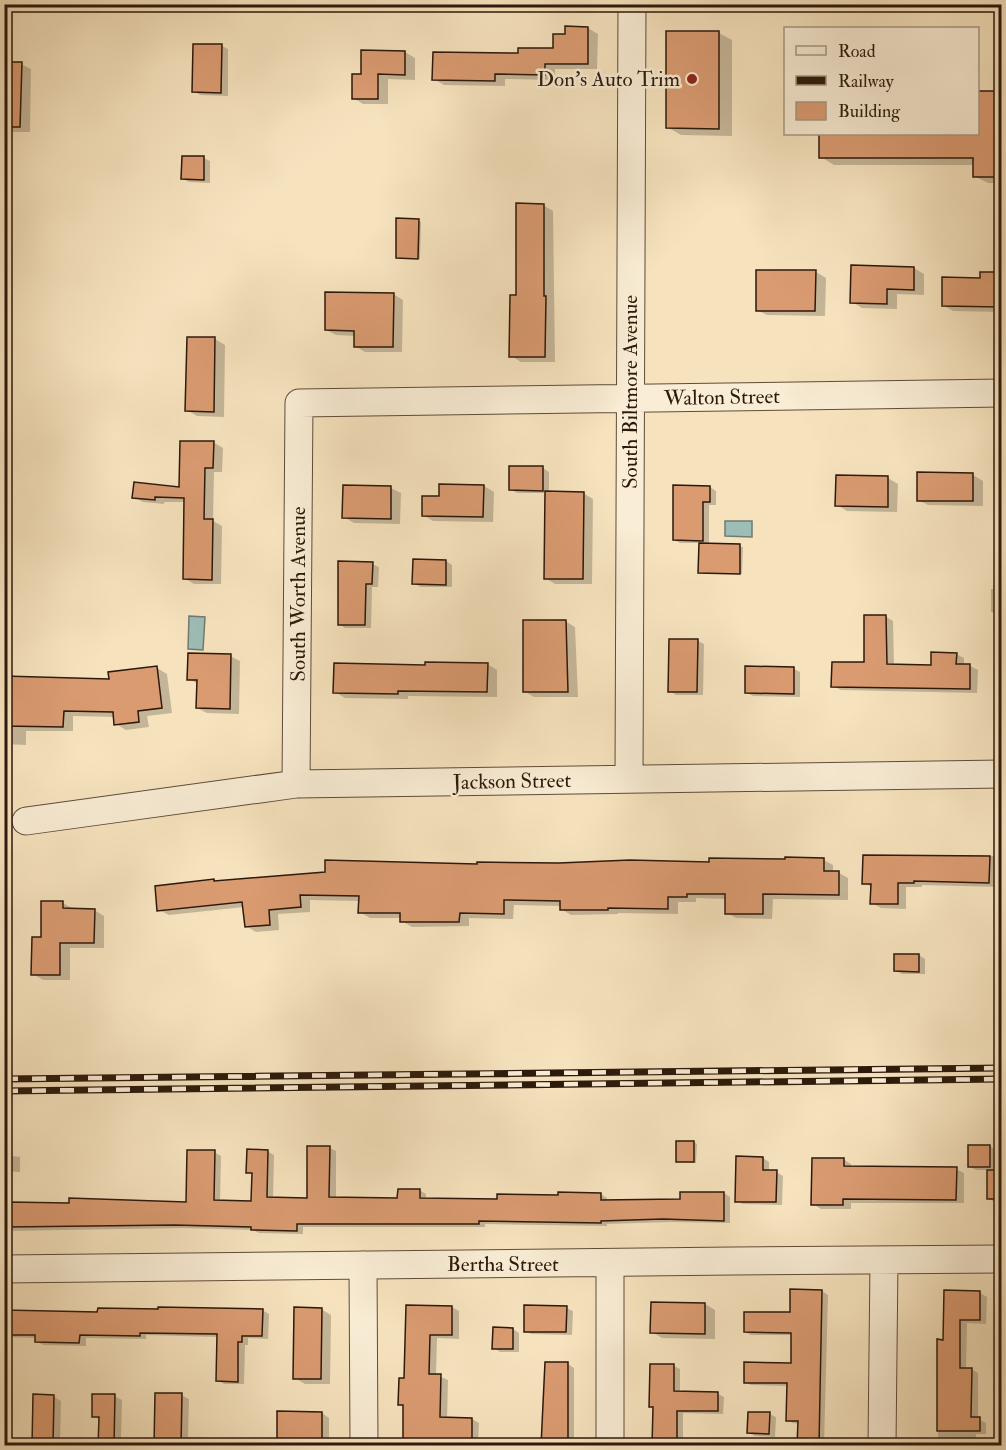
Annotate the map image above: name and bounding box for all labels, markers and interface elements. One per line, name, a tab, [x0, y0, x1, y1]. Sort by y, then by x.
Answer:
legend	[784, 27, 979, 135]
text: Road	[838, 40, 876, 63]
place label: Don's Auto Trim	[537, 66, 680, 93]
text: Railway	[838, 70, 895, 93]
marker: Don's Auto Trim	[685, 72, 699, 86]
text: Building	[838, 100, 901, 123]
street label: South Biltmore Avenue	[617, 295, 644, 489]
street label: Walton Street	[663, 383, 780, 412]
street label: South Worth Avenue	[285, 506, 312, 682]
street label: Jackson Street	[452, 767, 572, 796]
street label: Bertha Street	[447, 1251, 559, 1278]

